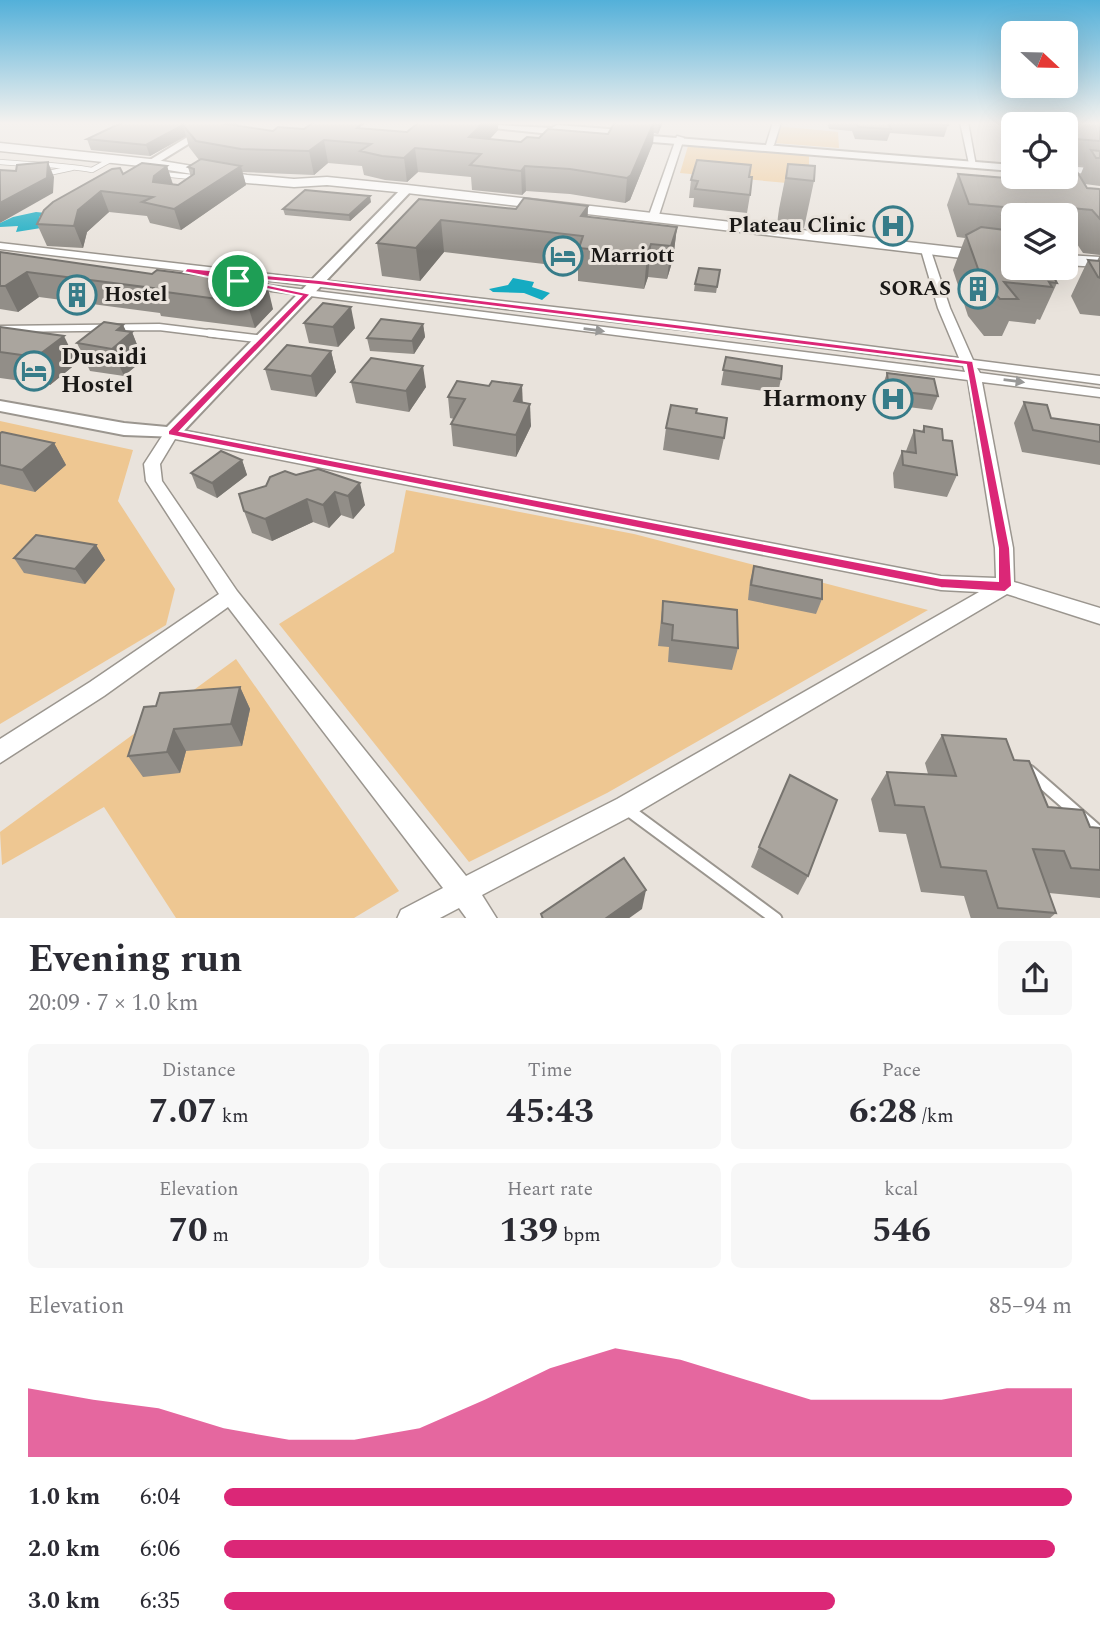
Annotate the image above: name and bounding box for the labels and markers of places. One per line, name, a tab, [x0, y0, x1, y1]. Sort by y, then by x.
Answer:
hospital icon: Plateau Clinic	[872, 205, 914, 247]
place label: Plateau Clinic	[728, 210, 866, 242]
hotel icon: Marriott	[542, 235, 584, 277]
place label: Marriott	[590, 240, 674, 272]
pin	[208, 251, 268, 311]
building icon: SORAS	[957, 268, 999, 310]
place label: SORAS	[879, 273, 951, 305]
building icon: Hostel	[56, 274, 98, 316]
place label: Hostel	[104, 279, 168, 311]
place label: Dusaidi Hostel	[61, 339, 147, 403]
hotel icon: Dusaidi Hostel	[13, 350, 55, 392]
hospital icon: Harmony	[872, 378, 914, 420]
place label: Harmony	[762, 381, 868, 417]

